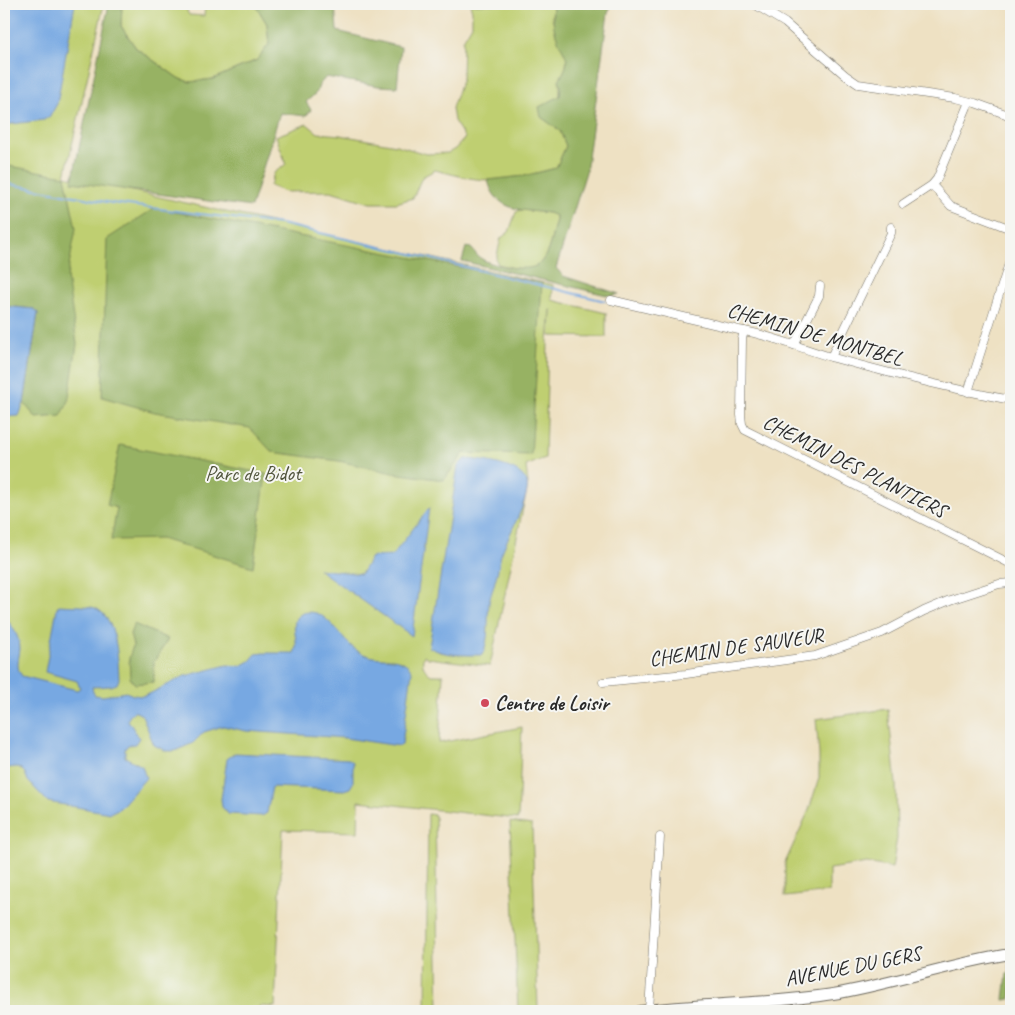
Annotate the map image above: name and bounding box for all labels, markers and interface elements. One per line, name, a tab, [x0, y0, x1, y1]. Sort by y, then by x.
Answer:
street label: CHEMIN DE MONTBEL	[724, 297, 907, 372]
street label: CHEMIN DES PLANTIERS	[759, 408, 954, 525]
park label: Parc de Bidot	[205, 460, 303, 486]
street label: CHEMIN DE SAUVEUR	[648, 622, 827, 672]
place label: Centre de Loisir	[495, 690, 611, 716]
marker: Centre de Loisir	[479, 697, 491, 709]
street label: AVENUE DU GERS	[783, 940, 926, 992]

